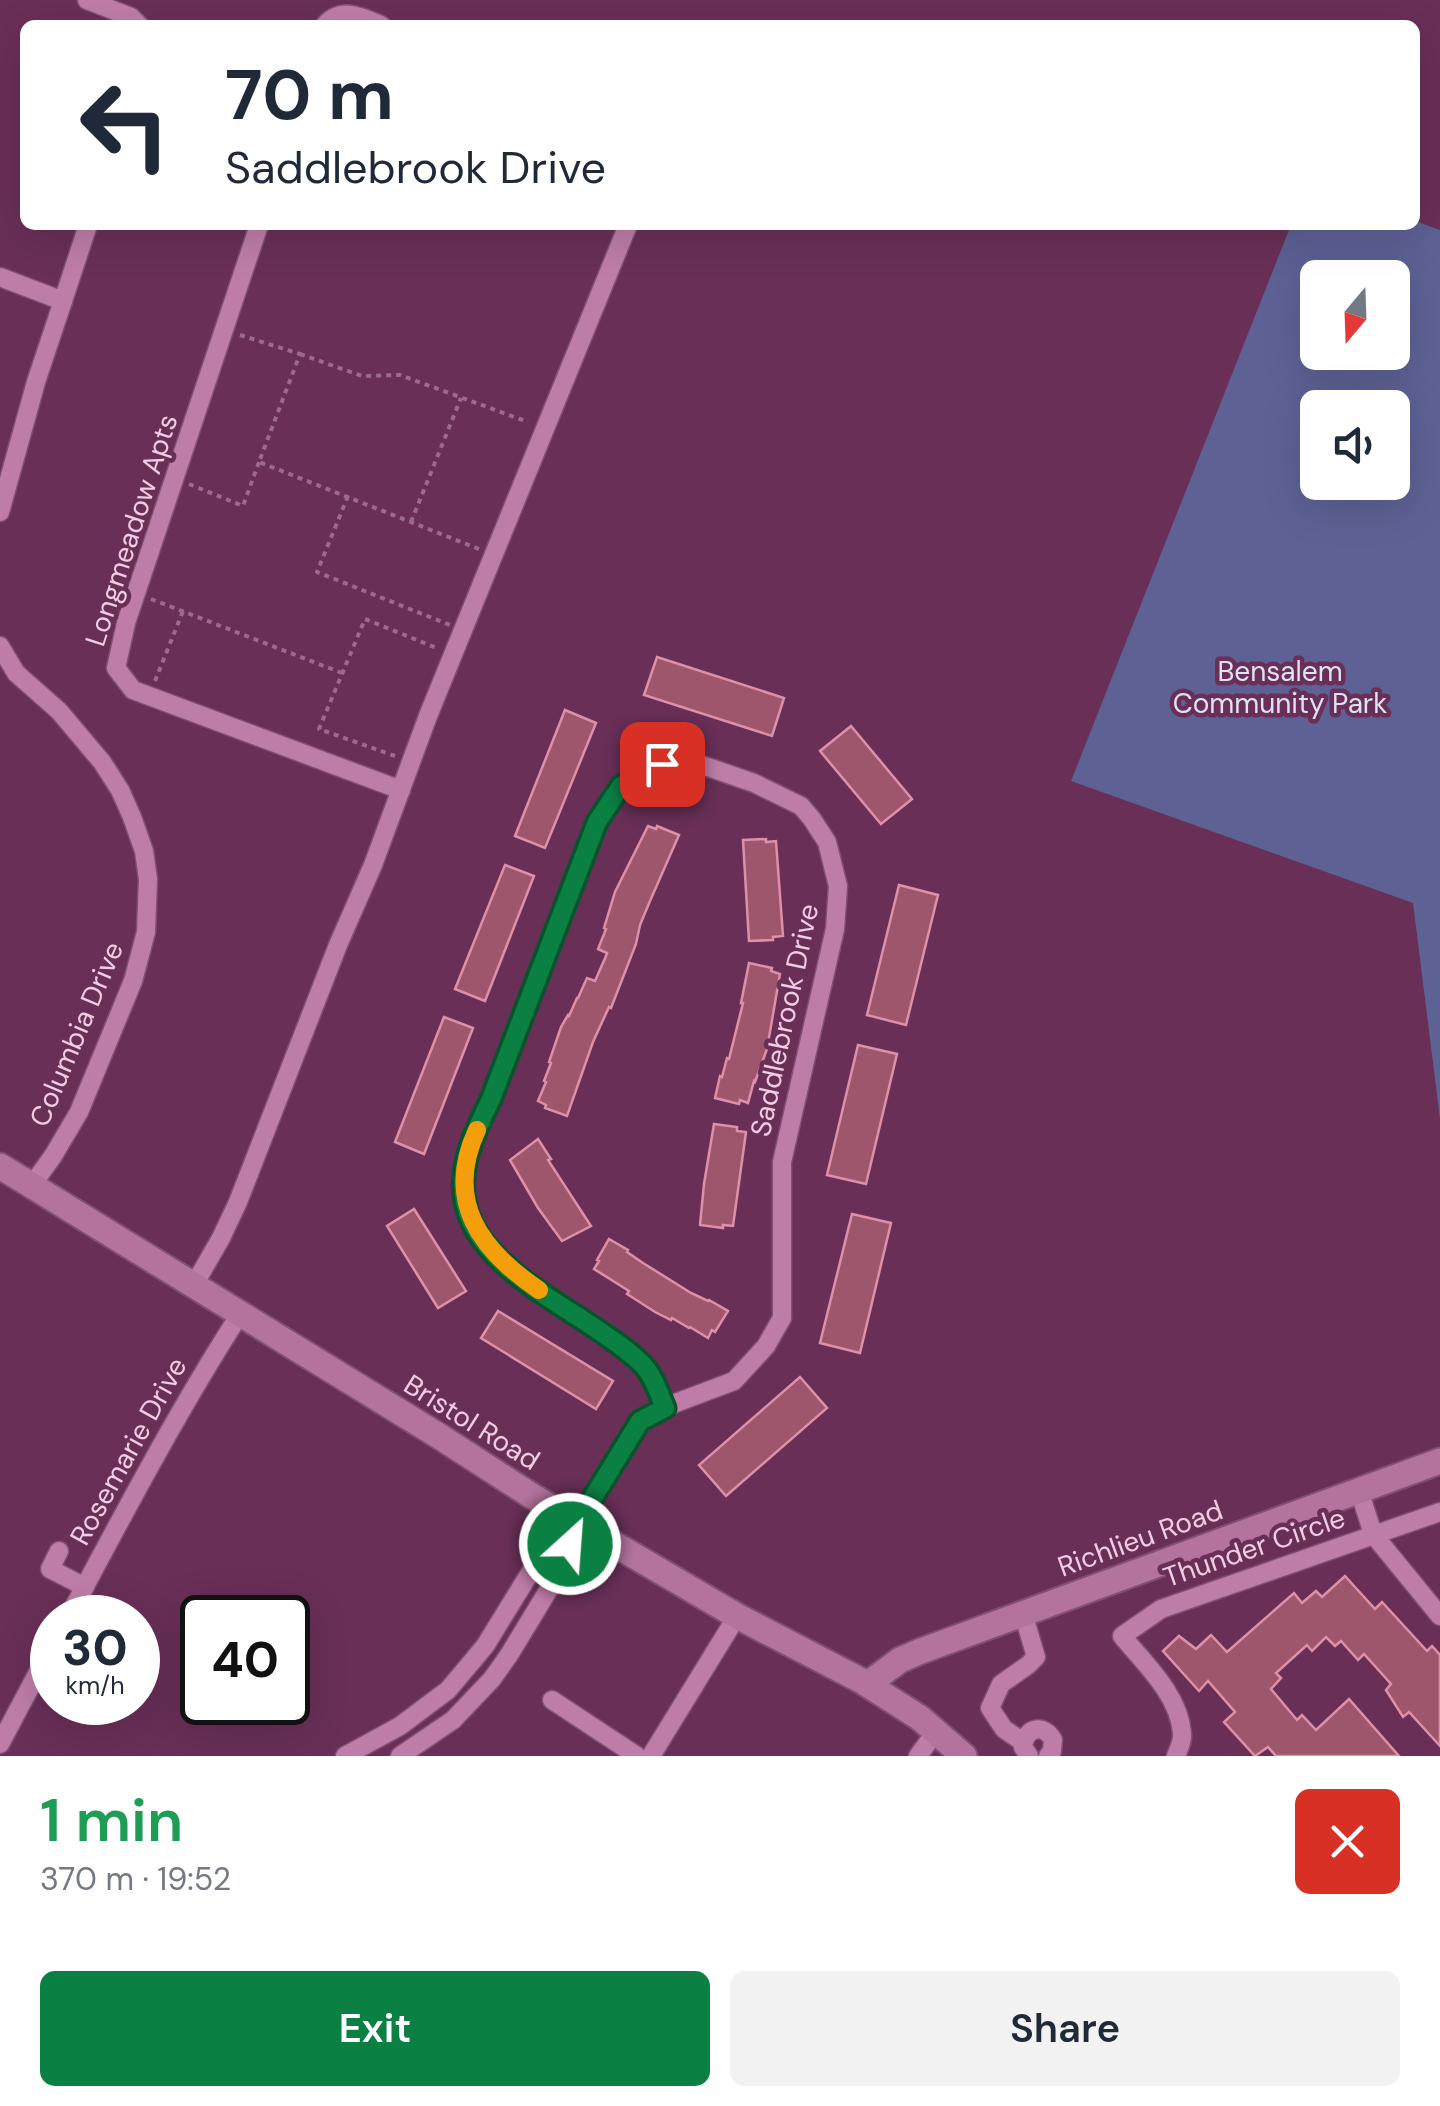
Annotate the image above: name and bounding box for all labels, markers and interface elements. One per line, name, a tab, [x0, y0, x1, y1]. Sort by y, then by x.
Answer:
text: 70 m	[225, 50, 394, 141]
icon: left	[60, 60, 190, 190]
text: Saddlebrook Drive	[225, 138, 606, 197]
north arrow	[1300, 260, 1410, 370]
map controls	[1300, 260, 1410, 500]
button: sound	[1300, 390, 1410, 500]
street label: Longmeadow Apts	[77, 410, 186, 651]
park label: Bensalem Community Park	[1173, 653, 1387, 722]
pin	[620, 722, 705, 807]
icon: arrive	[635, 737, 690, 792]
street label: Saddlebrook Drive	[742, 900, 827, 1140]
street label: Columbia Drive	[21, 936, 132, 1132]
street label: Rosemarie Drive	[62, 1351, 195, 1552]
street label: Bristol Road	[397, 1366, 547, 1479]
street label: Richlieu Road	[1053, 1491, 1228, 1585]
position arrow	[518, 1492, 622, 1596]
street label: Thunder Circle	[1158, 1499, 1350, 1596]
speed limit sign: 40	[180, 1595, 310, 1725]
text: 30	[62, 1615, 128, 1681]
text: km/h	[65, 1669, 125, 1702]
text: 1 min	[40, 1781, 183, 1860]
button: close	[1295, 1789, 1400, 1894]
text: 370 m · 19:52	[40, 1858, 231, 1900]
button: Exit	[40, 1971, 710, 2086]
button: Share	[730, 1971, 1400, 2086]

